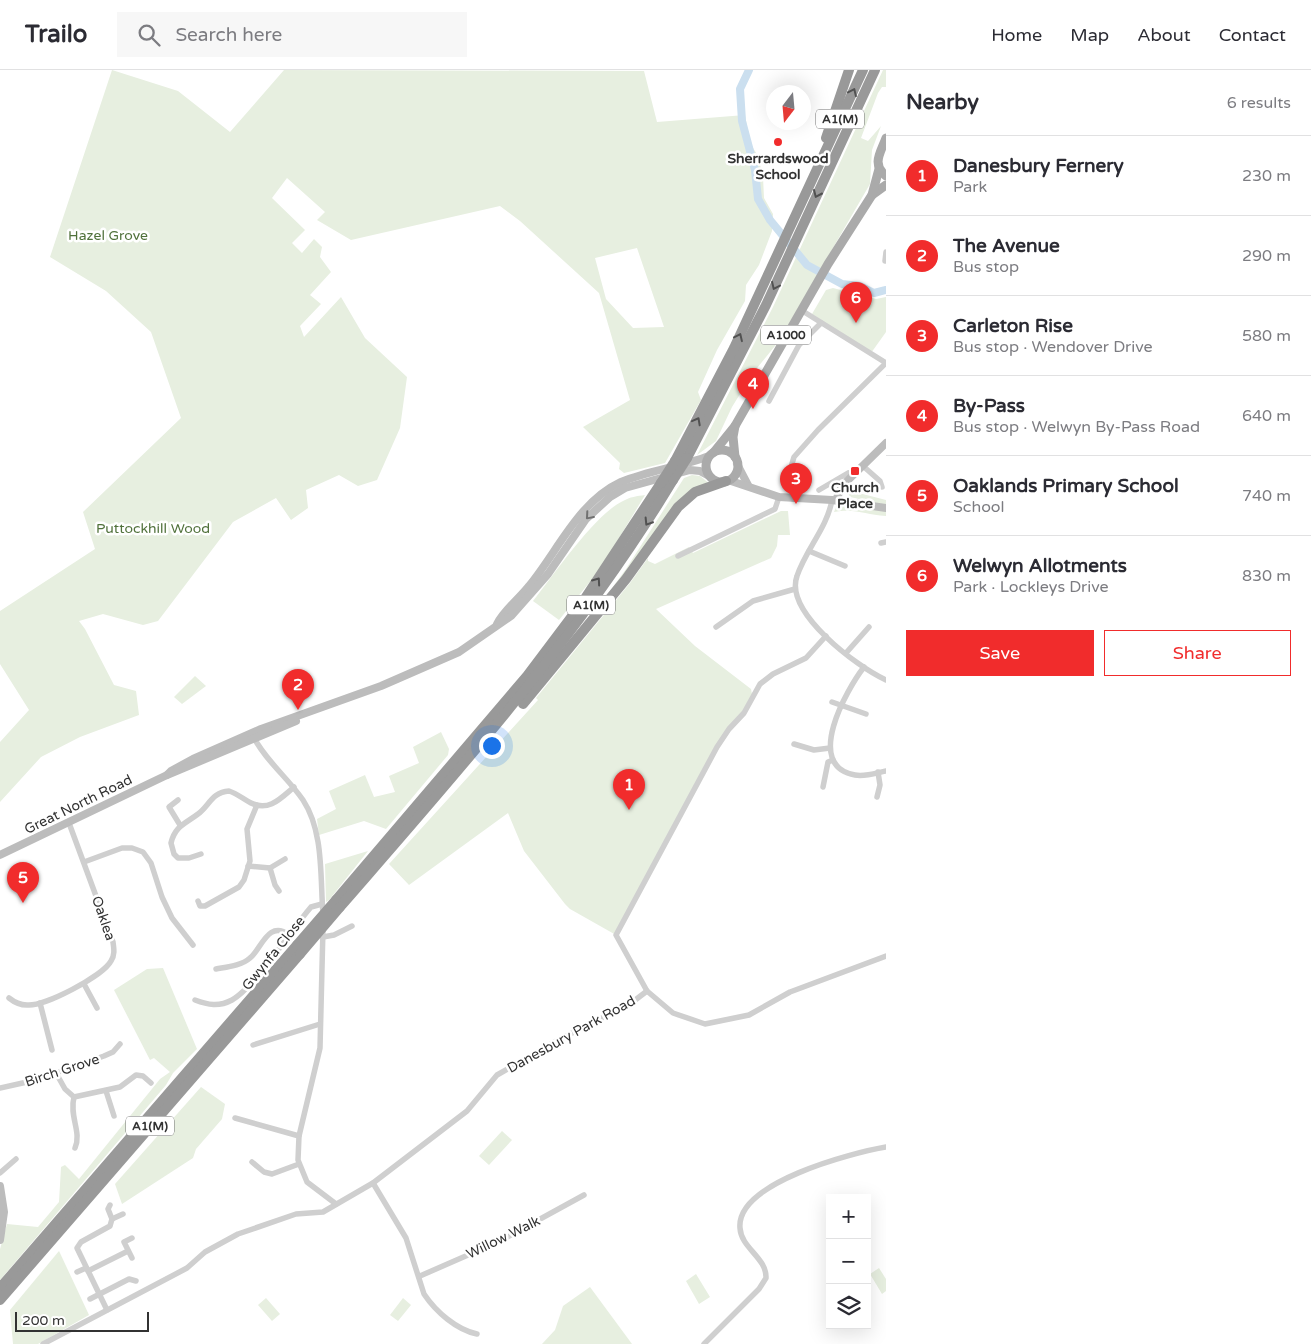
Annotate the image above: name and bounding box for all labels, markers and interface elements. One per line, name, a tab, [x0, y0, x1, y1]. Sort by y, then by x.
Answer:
search box	[117, 12, 467, 57]
text: Trailo	[25, 20, 87, 49]
icon: search	[135, 21, 163, 49]
text: Search here	[175, 24, 282, 46]
text: Home	[991, 24, 1042, 46]
text: Map	[1070, 24, 1109, 46]
text: About	[1137, 24, 1191, 46]
text: Contact	[1219, 24, 1286, 46]
north arrow	[766, 85, 811, 130]
one-way arrow	[847, 88, 857, 97]
text: Nearby	[906, 90, 979, 115]
text: 6 results	[1227, 93, 1291, 113]
road number: A1(M)	[816, 110, 864, 129]
marker: Sherrardswood School	[772, 136, 784, 148]
place label: Sherrardswood School	[727, 150, 829, 183]
text: Danesbury Fernery	[953, 155, 1124, 177]
text: 1	[917, 166, 927, 186]
text: 230 m	[1242, 166, 1291, 186]
text: Park	[953, 177, 987, 197]
one-way arrow	[813, 189, 824, 198]
park label: Hazel Grove	[68, 227, 148, 244]
text: The Avenue	[953, 235, 1060, 257]
text: 2	[917, 246, 927, 266]
text: 290 m	[1242, 246, 1291, 266]
text: Bus stop	[953, 257, 1019, 277]
one-way arrow	[771, 281, 781, 290]
pin: 6	[840, 282, 872, 323]
text: Carleton Rise	[953, 315, 1073, 337]
road number: A1000	[761, 326, 811, 344]
text: 3	[917, 326, 927, 346]
text: 580 m	[1242, 326, 1291, 346]
one-way arrow	[733, 333, 743, 342]
text: Bus stop · Wendover Drive	[953, 337, 1153, 357]
pin: 4	[737, 368, 769, 409]
text: By-Pass	[953, 395, 1025, 417]
text: 4	[917, 406, 927, 426]
text: 640 m	[1242, 406, 1291, 426]
one-way arrow	[691, 417, 701, 426]
text: Bus stop · Welwyn By-Pass Road	[953, 417, 1200, 437]
pin: 3	[780, 463, 812, 504]
marker: Church Place	[849, 465, 861, 477]
text: Oaklands Primary School	[953, 475, 1179, 497]
place label: Church Place	[831, 479, 879, 512]
text: 5	[917, 486, 927, 506]
text: 740 m	[1242, 486, 1291, 506]
text: School	[953, 497, 1005, 517]
one-way arrow	[586, 511, 595, 520]
one-way arrow	[645, 516, 654, 526]
park label: Puttockhill Wood	[96, 520, 210, 537]
text: Welwyn Allotments	[953, 555, 1127, 577]
text: 6	[917, 566, 927, 586]
text: 830 m	[1242, 566, 1291, 586]
one-way arrow	[591, 577, 600, 586]
text: Park · Lockleys Drive	[953, 577, 1109, 597]
road number: A1(M)	[567, 596, 615, 614]
button: Save	[906, 630, 1094, 676]
button: Share	[1104, 630, 1291, 676]
pin: 2	[282, 669, 314, 710]
your location	[479, 733, 505, 759]
pin: 1	[613, 769, 645, 810]
street label: Great North Road	[21, 771, 135, 838]
pin: 5	[7, 862, 39, 903]
street label: Oaklea	[88, 894, 119, 943]
street label: Gwynfa Close	[238, 913, 309, 994]
street label: Danesbury Park Road	[504, 992, 638, 1077]
street label: Birch Grove	[23, 1050, 102, 1091]
road number: A1(M)	[126, 1116, 174, 1136]
map controls	[826, 1194, 871, 1329]
button: +	[826, 1194, 871, 1239]
street label: Willow Walk	[463, 1212, 543, 1263]
button: −	[826, 1239, 871, 1284]
button: layers	[826, 1284, 871, 1329]
scale bar	[15, 1309, 149, 1332]
text: 200 m	[22, 1312, 65, 1329]

